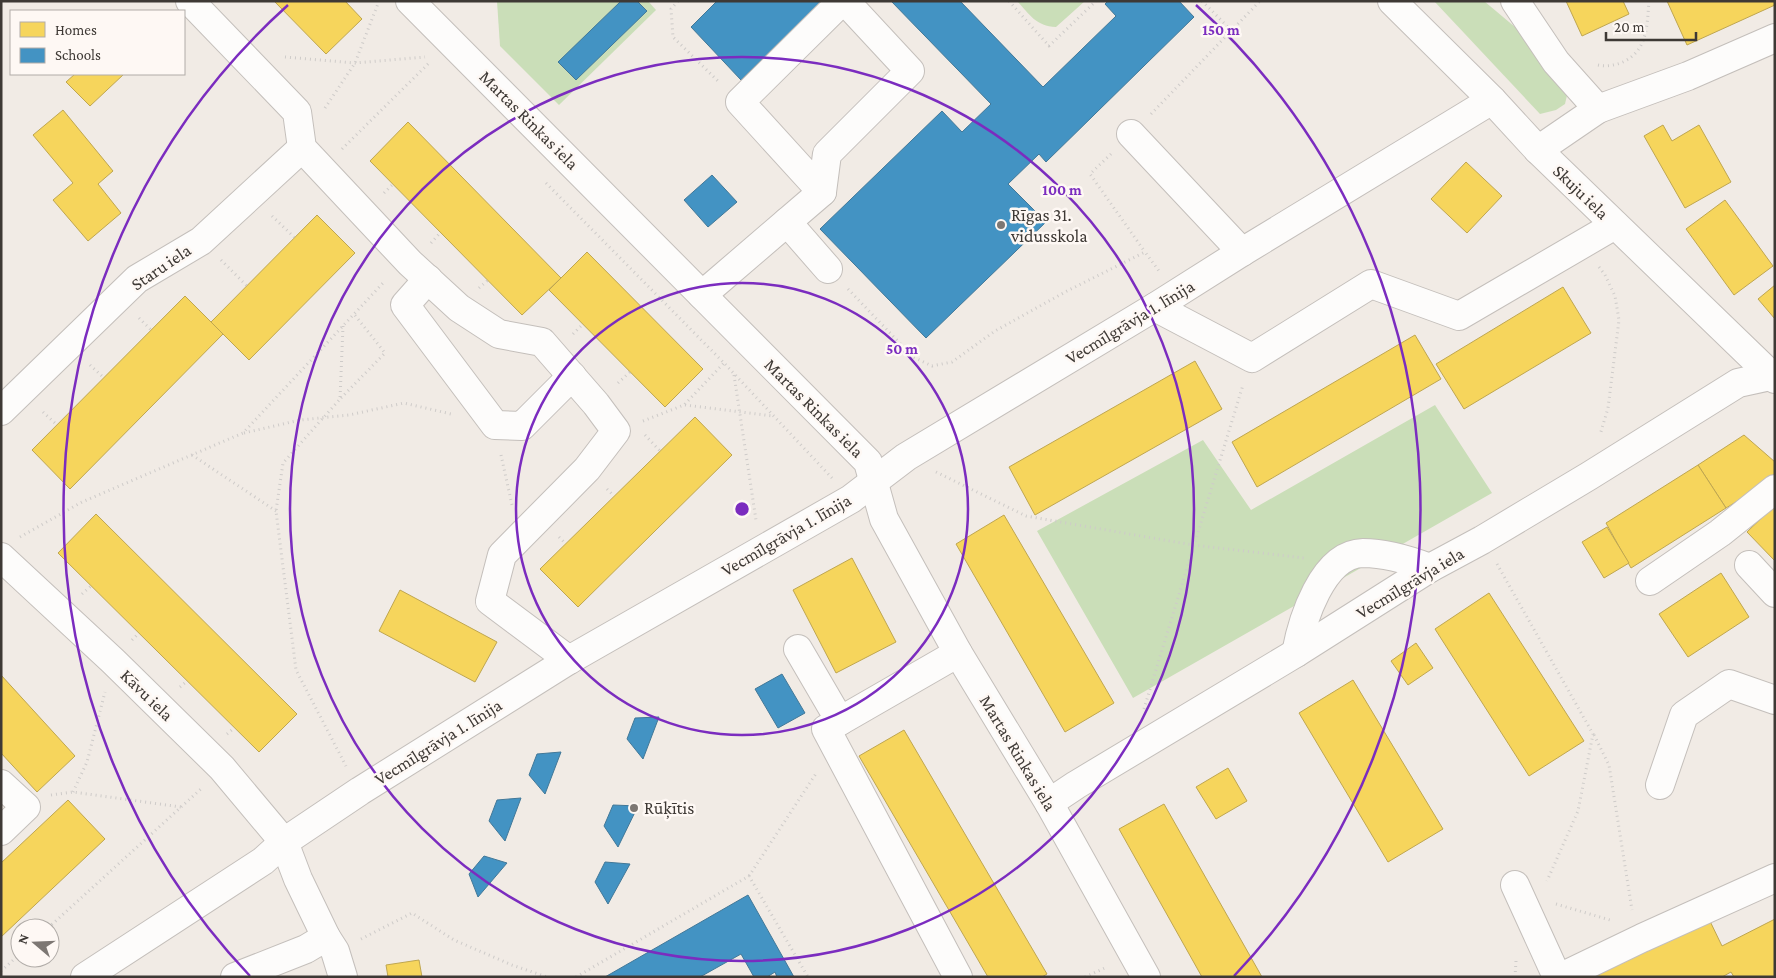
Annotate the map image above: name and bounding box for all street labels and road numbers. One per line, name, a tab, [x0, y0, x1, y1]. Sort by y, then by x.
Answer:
street label: Martas Rinkas iela	[475, 66, 583, 174]
street label: Skuju iela	[1548, 161, 1613, 224]
street label: Staru iela	[127, 240, 195, 294]
street label: Vecmīlgrāvja 1. līnija	[1062, 276, 1198, 369]
street label: Martas Rinkas iela	[760, 354, 868, 462]
street label: Vecmīlgrāvja 1. līnija	[718, 490, 855, 581]
street label: Vecmīlgrāvja iela	[1353, 543, 1468, 624]
street label: Kāvu iela	[117, 665, 177, 725]
street label: Martas Rinkas iela	[976, 691, 1060, 815]
street label: Vecmīlgrāvja 1. līnija	[371, 695, 506, 790]

